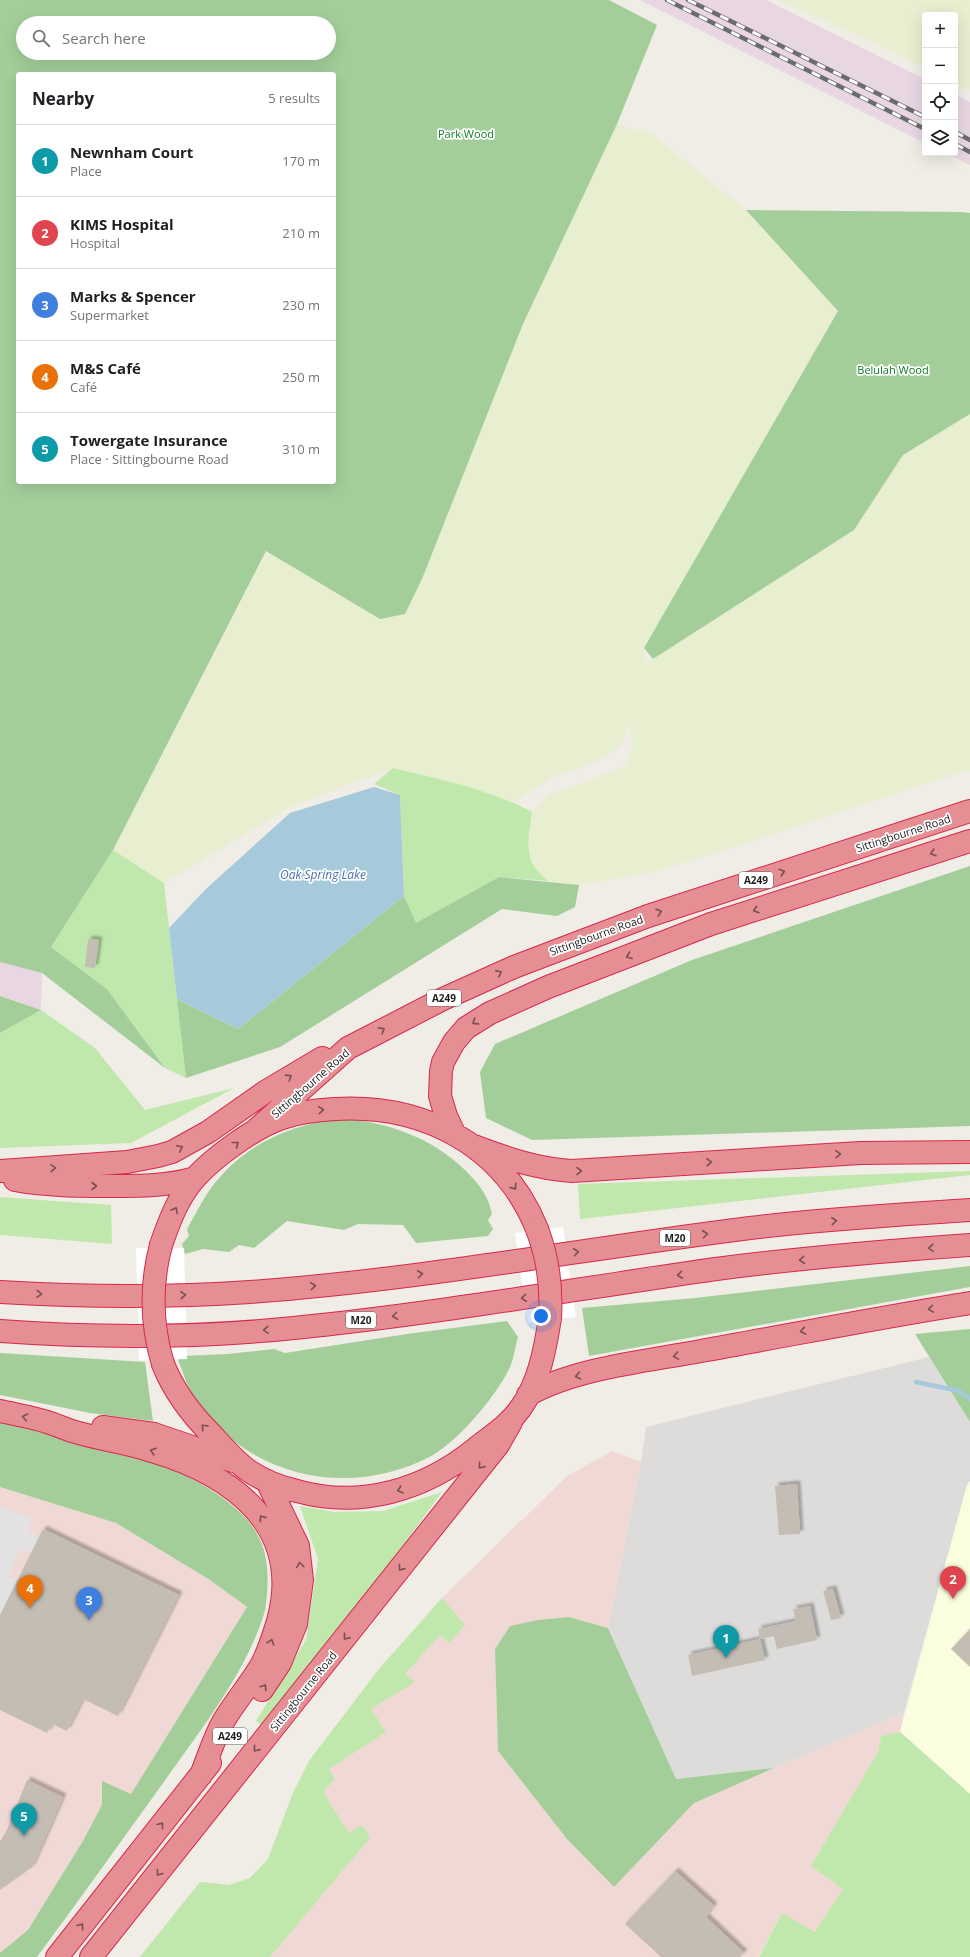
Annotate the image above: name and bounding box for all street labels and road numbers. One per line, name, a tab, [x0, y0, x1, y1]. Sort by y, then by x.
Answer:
street label: Sittingbourne Road	[854, 811, 952, 855]
road number: A249	[739, 872, 773, 888]
street label: Sittingbourne Road	[547, 911, 645, 959]
road number: A249	[427, 990, 461, 1006]
street label: Sittingbourne Road	[268, 1045, 352, 1121]
road number: M20	[660, 1230, 690, 1246]
road number: M20	[346, 1312, 376, 1328]
street label: Sittingbourne Road	[266, 1648, 340, 1734]
road number: A249	[213, 1728, 247, 1744]

